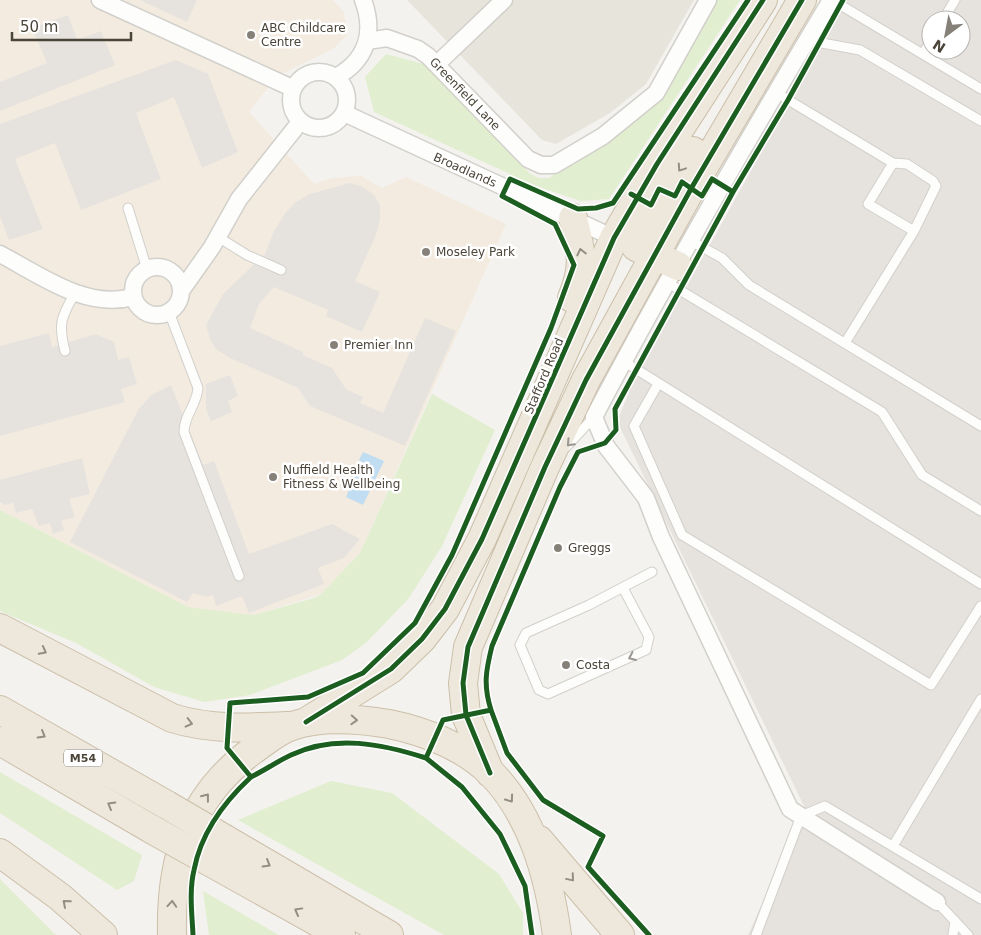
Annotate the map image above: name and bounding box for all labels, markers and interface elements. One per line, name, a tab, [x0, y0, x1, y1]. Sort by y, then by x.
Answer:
scale bar	[12, 10, 131, 42]
north arrow	[921, 10, 971, 60]
text: 50 m	[20, 18, 58, 36]
place label: ABC Childcare Centre	[261, 21, 346, 49]
marker: ABC Childcare Centre	[245, 29, 257, 41]
text: N	[930, 36, 948, 56]
street label: Greenfield Lane	[427, 55, 503, 133]
street label: Broadlands	[431, 150, 499, 190]
one-way arrow	[678, 163, 688, 172]
place label: Moseley Park	[436, 245, 515, 259]
marker: Moseley Park	[420, 246, 432, 258]
one-way arrow	[576, 248, 587, 257]
street label: Stafford Road	[522, 336, 566, 416]
place label: Premier Inn	[344, 338, 413, 352]
marker: Premier Inn	[328, 339, 340, 351]
one-way arrow	[567, 437, 576, 446]
place label: Nuffield Health Fitness & Wellbeing	[283, 463, 400, 491]
marker: Nuffield Health Fitness & Wellbeing	[267, 471, 279, 483]
place label: Greggs	[568, 541, 611, 555]
marker: Greggs	[552, 542, 564, 554]
one-way arrow	[38, 645, 47, 655]
one-way arrow	[628, 650, 637, 661]
place label: Costa	[576, 658, 610, 672]
marker: Costa	[560, 659, 572, 671]
one-way arrow	[351, 715, 359, 726]
one-way arrow	[184, 717, 192, 727]
one-way arrow	[37, 728, 46, 738]
road number: M54	[64, 750, 102, 766]
one-way arrow	[200, 793, 209, 803]
one-way arrow	[504, 793, 513, 803]
one-way arrow	[107, 802, 116, 812]
one-way arrow	[262, 857, 271, 867]
one-way arrow	[565, 872, 574, 881]
one-way arrow	[63, 900, 72, 909]
one-way arrow	[166, 900, 177, 908]
one-way arrow	[295, 907, 304, 917]

